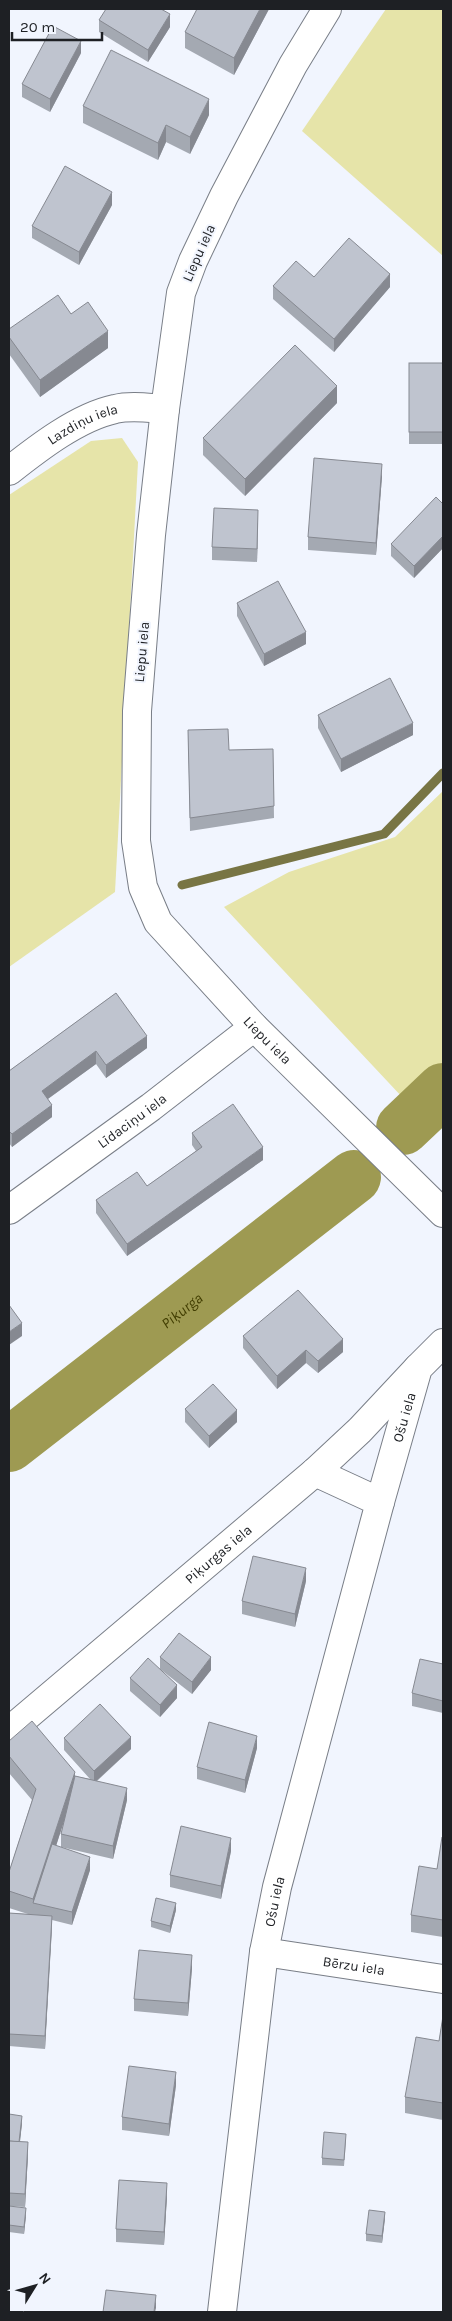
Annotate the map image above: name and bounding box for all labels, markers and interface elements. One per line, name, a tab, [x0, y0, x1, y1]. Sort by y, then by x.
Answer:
scale bar	[12, 10, 102, 42]
text: 20 m	[20, 18, 55, 36]
street label: Liepu iela	[179, 222, 219, 284]
street label: Lazdiņu iela	[44, 400, 119, 448]
street label: Liepu iela	[131, 621, 153, 683]
street label: Liepu iela	[240, 1013, 295, 1068]
street label: Līdaciņu iela	[94, 1090, 170, 1152]
water label: Piķurga	[158, 1289, 206, 1332]
street label: Ošu iela	[389, 1390, 419, 1444]
street label: Piķurgas iela	[181, 1521, 255, 1587]
street label: Ošu iela	[261, 1874, 288, 1928]
street label: Bērzu iela	[322, 1953, 386, 1979]
north arrow	[10, 2261, 60, 2311]
text: N	[35, 2269, 55, 2288]

